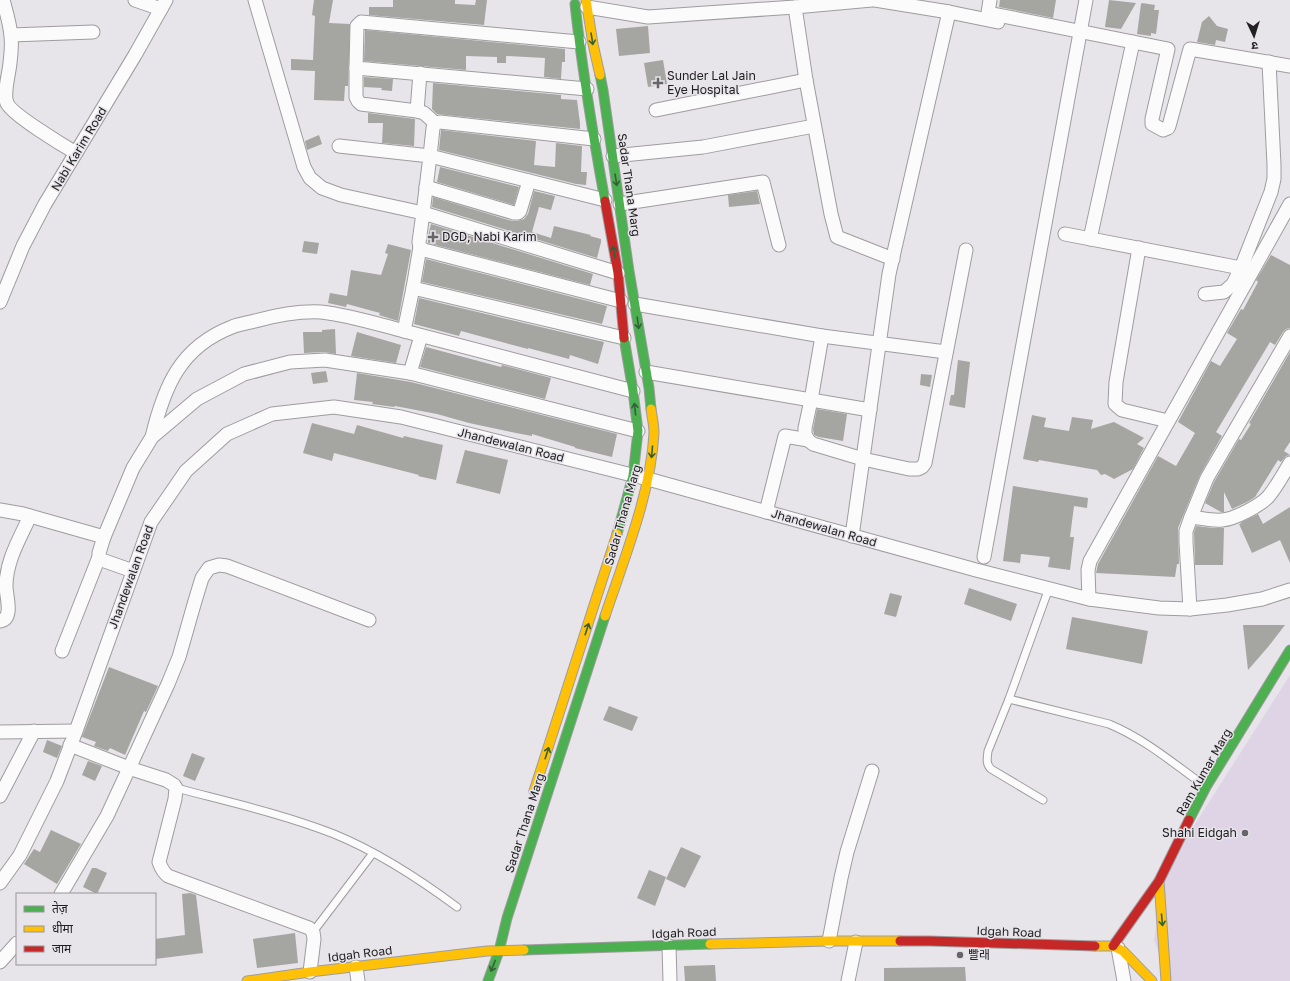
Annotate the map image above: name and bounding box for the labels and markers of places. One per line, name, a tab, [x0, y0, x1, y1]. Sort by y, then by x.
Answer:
place label: Sunder Lal Jain Eye Hospital	[667, 68, 756, 97]
marker: Sunder Lal Jain Eye Hospital	[652, 77, 664, 89]
place label: DGD, Nabi Karim	[442, 229, 537, 244]
marker: DGD, Nabi Karim	[427, 231, 439, 243]
place label: Shahi Eidgah	[1162, 825, 1237, 840]
marker: Shahi Eidgah	[1240, 828, 1250, 838]
place label: 빨래	[968, 947, 990, 962]
marker: 빨래	[955, 950, 965, 960]

